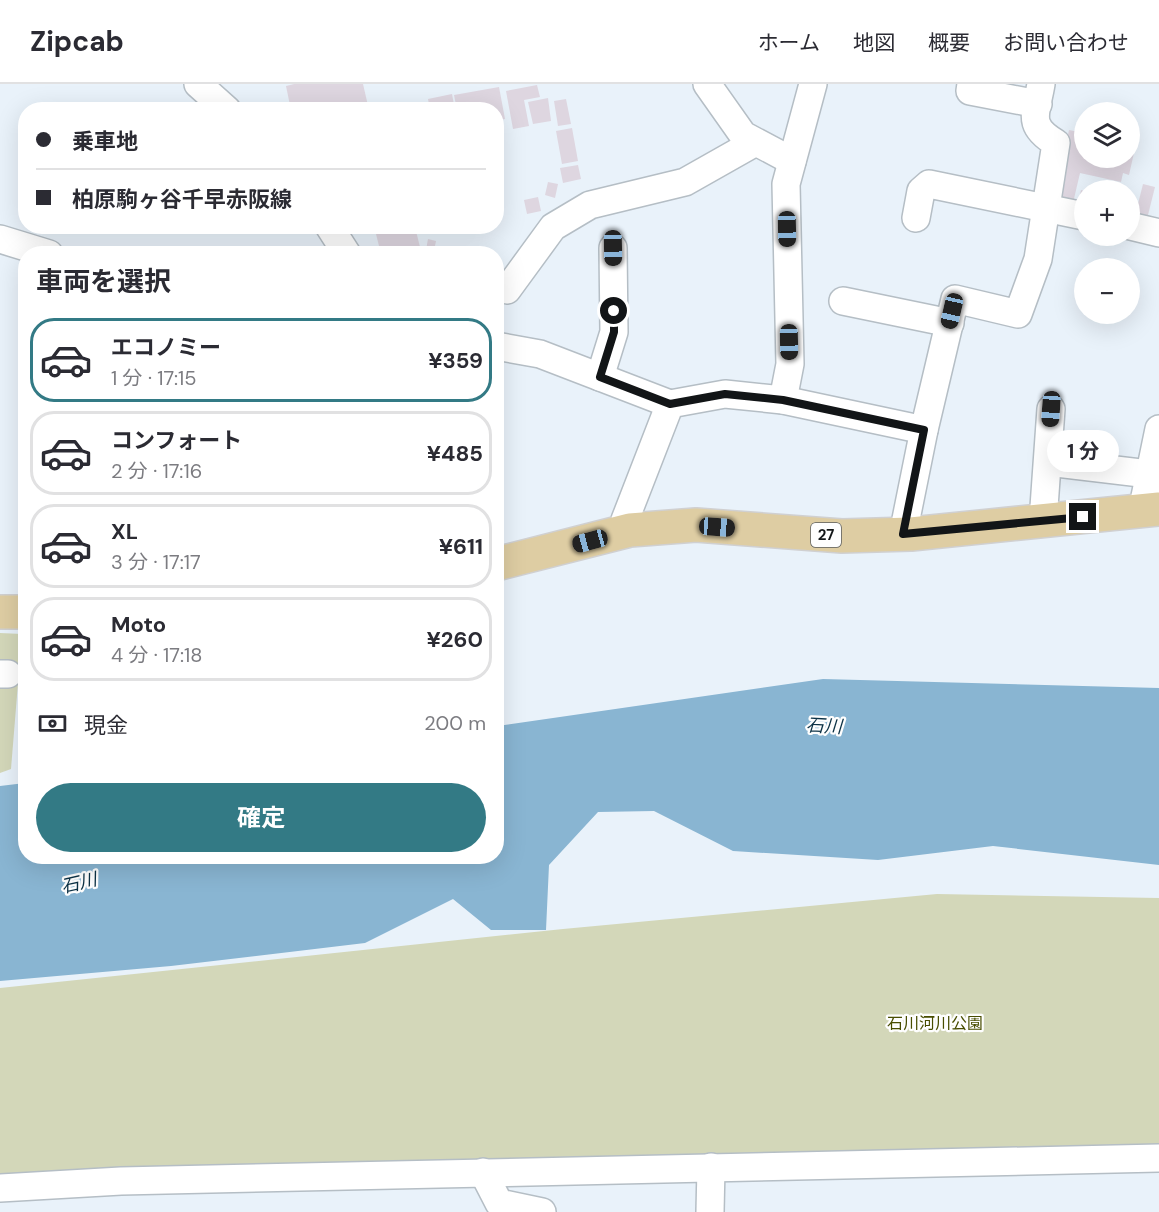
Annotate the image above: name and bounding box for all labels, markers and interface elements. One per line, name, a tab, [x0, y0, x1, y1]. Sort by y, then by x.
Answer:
text: Zipcab	[30, 23, 124, 60]
text: ホーム	[758, 29, 820, 57]
text: 地図	[853, 29, 895, 57]
text: 概要	[928, 29, 970, 57]
text: お問い合わせ	[1003, 29, 1129, 57]
map controls	[1074, 102, 1140, 324]
button: layers	[1074, 102, 1140, 168]
text: 乗車地	[72, 127, 138, 156]
button: +	[1074, 180, 1140, 246]
text: 柏原駒ヶ谷千早赤阪線	[72, 185, 292, 214]
car	[778, 211, 796, 247]
car	[604, 230, 622, 266]
button: −	[1074, 258, 1140, 324]
text: 車両を選択	[36, 264, 171, 299]
car	[939, 291, 965, 331]
route start	[600, 297, 627, 324]
car	[780, 324, 798, 360]
icon: car	[39, 333, 93, 387]
text: エコノミー	[111, 333, 221, 362]
text: ¥359	[428, 346, 483, 375]
text: 1 分 · 17:15	[111, 365, 197, 391]
car	[1041, 390, 1061, 428]
icon: car	[39, 426, 93, 480]
text: コンフォート	[111, 426, 242, 455]
callout: 1 分	[1047, 430, 1119, 472]
text: 1 分	[1067, 438, 1099, 464]
text: ¥485	[427, 439, 483, 468]
text: 2 分 · 17:16	[111, 458, 202, 484]
route end	[1069, 503, 1096, 530]
text: XL	[111, 517, 138, 546]
car	[698, 517, 736, 537]
icon: car	[39, 519, 93, 573]
road number: 27	[811, 523, 841, 547]
car	[570, 528, 610, 554]
text: ¥611	[439, 532, 483, 561]
text: 3 分 · 17:17	[111, 549, 201, 575]
text: Moto	[111, 610, 166, 639]
icon: car	[39, 612, 93, 666]
text: ¥260	[427, 625, 483, 654]
text: 4 分 · 17:18	[111, 642, 202, 668]
icon: cash	[36, 707, 69, 740]
text: 200 m	[424, 710, 486, 736]
text: 現金	[84, 711, 128, 740]
water label: 石川	[805, 713, 845, 739]
button: 確定	[36, 783, 486, 852]
water label: 石川	[59, 867, 101, 899]
park label: 石川河川公園	[887, 1013, 983, 1034]

